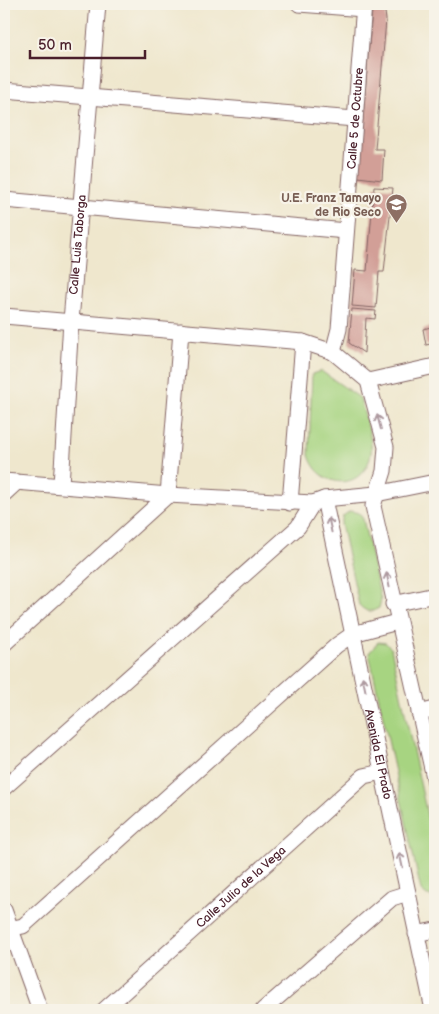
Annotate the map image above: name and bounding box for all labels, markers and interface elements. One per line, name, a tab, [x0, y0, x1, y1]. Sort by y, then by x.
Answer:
scale bar	[30, 28, 145, 60]
text: 50 m	[38, 36, 72, 55]
street label: Calle 5 de Octubre	[344, 67, 367, 170]
place label: U.E. Franz Tamayo de Rio Seco	[281, 191, 381, 220]
school or university icon: U.E. Franz Tamayo de Rio Seco	[385, 193, 409, 224]
street label: Calle Luis Taborga	[66, 194, 89, 295]
one-way arrow	[373, 414, 383, 430]
one-way arrow	[324, 517, 334, 533]
one-way arrow	[383, 572, 393, 588]
one-way arrow	[358, 676, 368, 692]
street label: Avenida El Prado	[361, 708, 395, 801]
street label: Calle Julio de la Vega	[193, 842, 289, 931]
one-way arrow	[395, 852, 405, 868]

